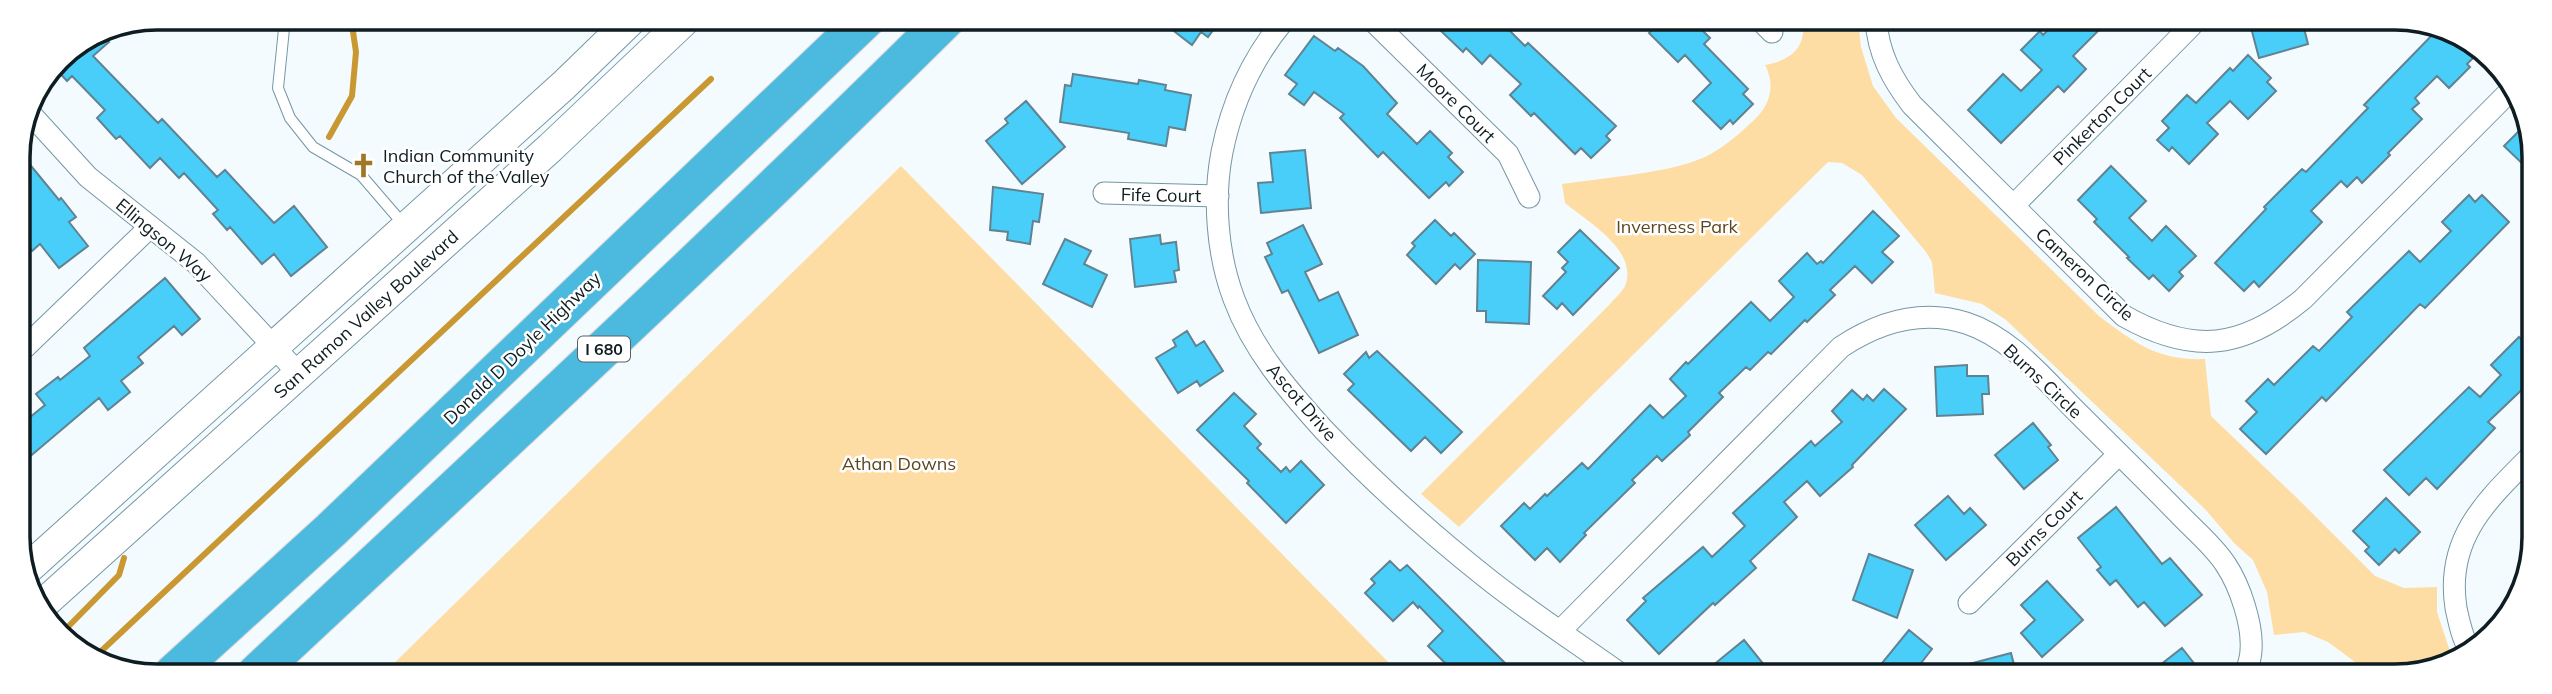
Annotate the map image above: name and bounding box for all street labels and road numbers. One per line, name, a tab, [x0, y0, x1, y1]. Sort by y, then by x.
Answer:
street label: Moore Court	[1412, 59, 1500, 147]
street label: Pinkerton Court	[2048, 62, 2156, 170]
street label: Fife Court	[1121, 183, 1201, 207]
street label: Ellingson Way	[111, 193, 217, 287]
street label: Cameron Circle	[2031, 223, 2139, 325]
street label: San Ramon Valley Boulevard	[269, 225, 463, 403]
street label: Donald D Doyle Highway	[438, 266, 606, 429]
road number: I 680	[578, 336, 630, 362]
street label: Burns Circle	[1999, 339, 2087, 423]
street label: Ascot Drive	[1262, 358, 1342, 446]
street label: Burns Court	[2001, 485, 2087, 571]

